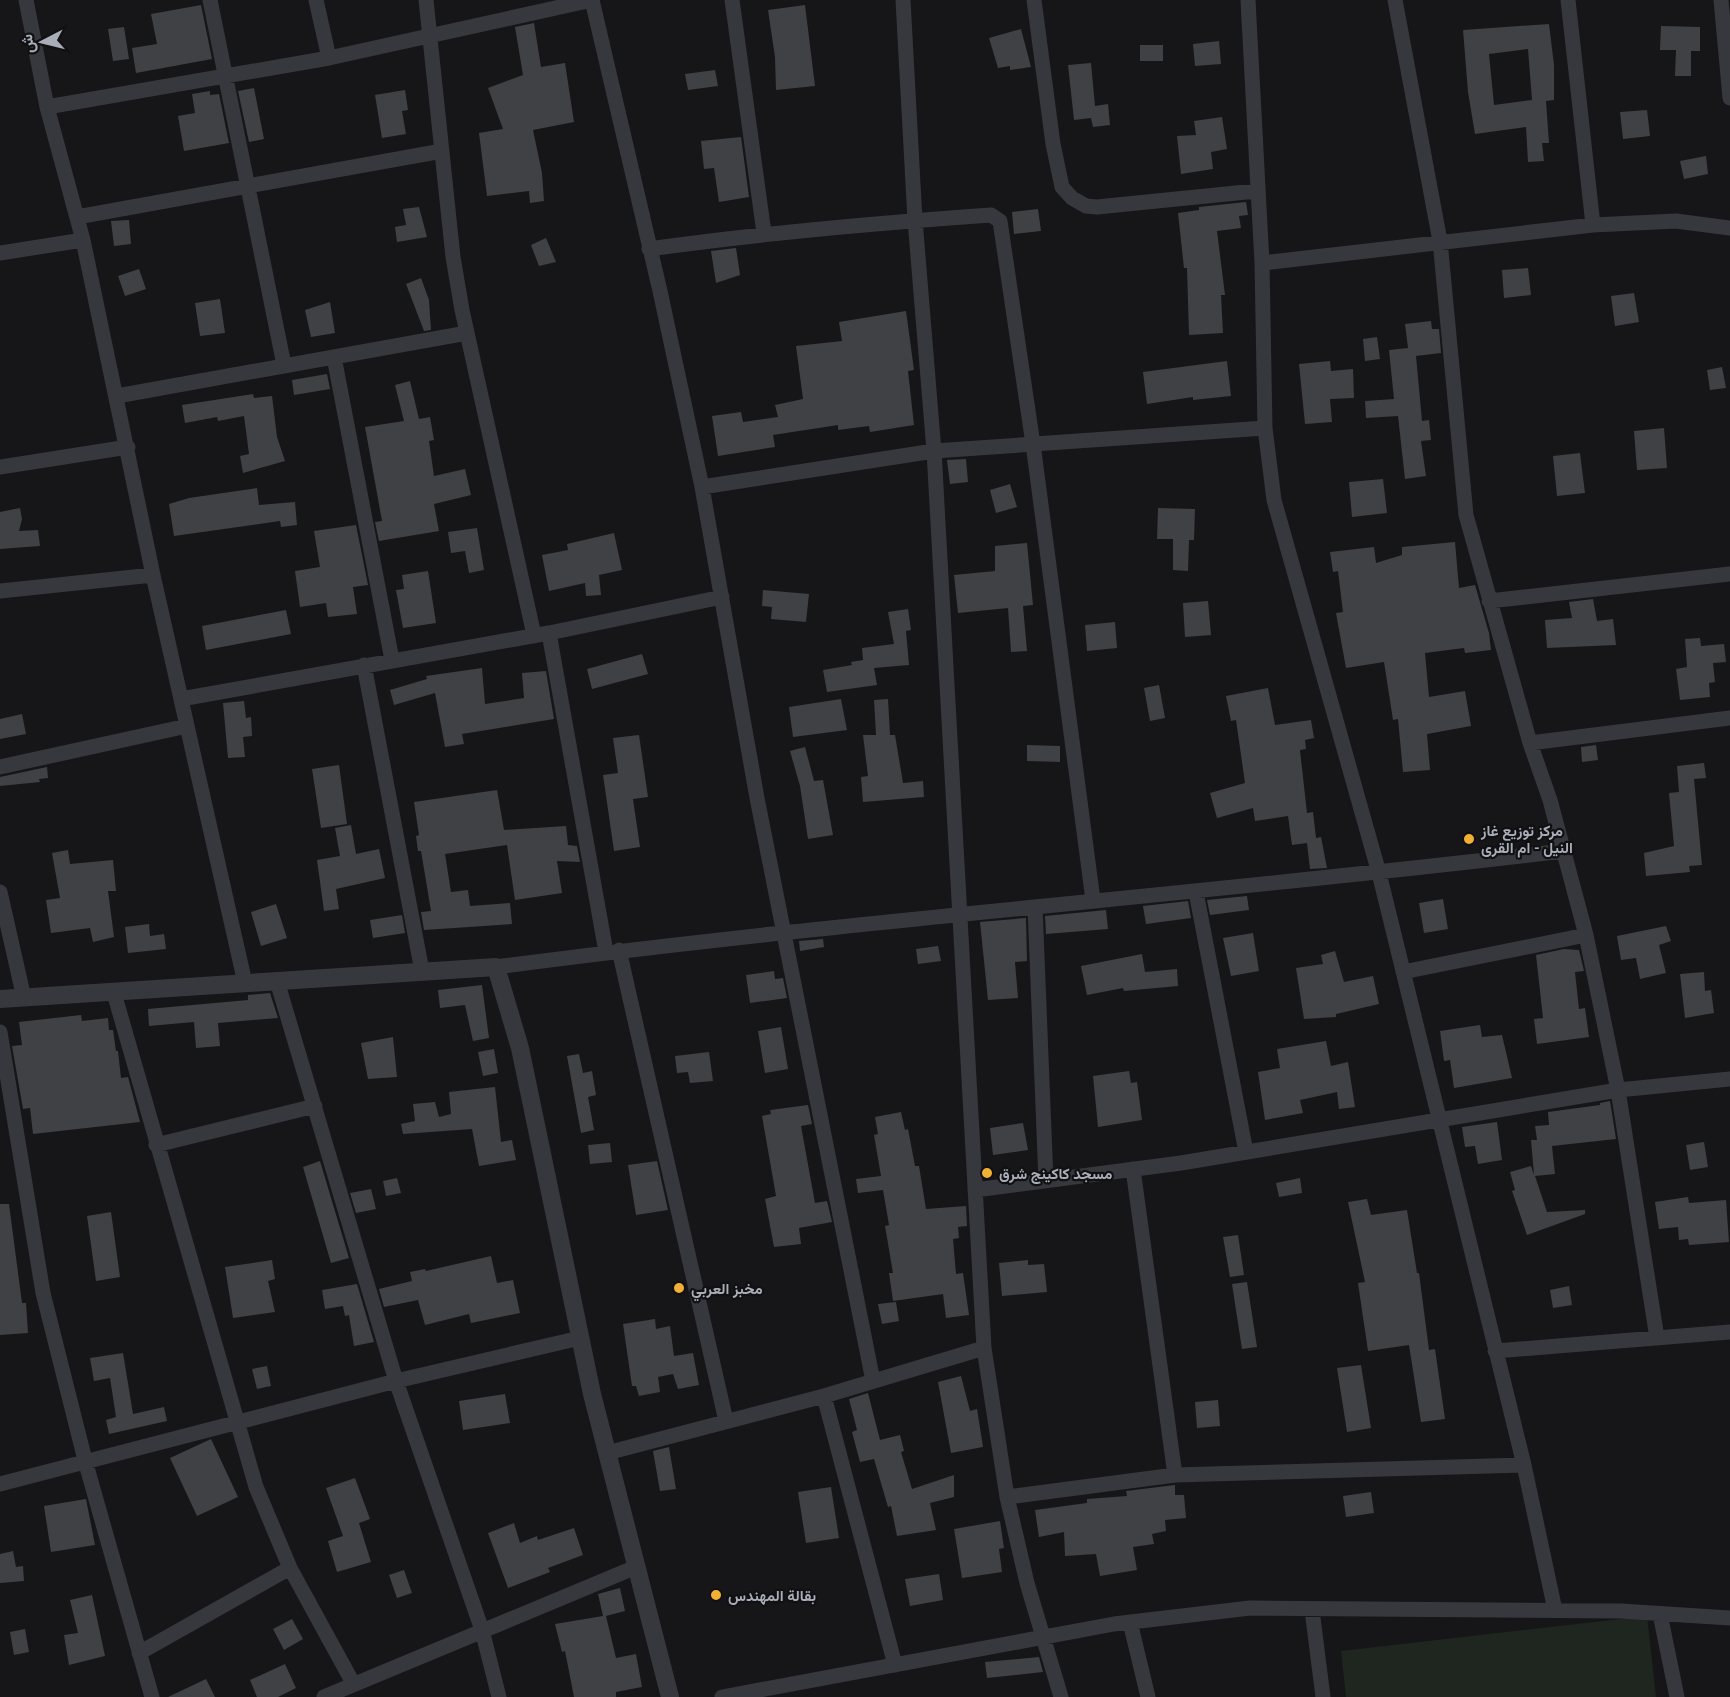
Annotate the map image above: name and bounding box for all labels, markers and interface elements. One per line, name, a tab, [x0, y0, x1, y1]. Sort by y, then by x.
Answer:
north arrow	[12, 12, 72, 72]
text: ش	[16, 33, 38, 55]
place label: مركز توزيع غاز النيل - ام القرى	[1480, 821, 1573, 858]
marker: مركز توزيع غاز النيل - ام القرى	[1462, 832, 1476, 846]
place label: مسجد كاكينج شرق	[999, 1164, 1112, 1184]
marker: مسجد كاكينج شرق	[980, 1166, 994, 1180]
place label: مخبز العربي	[691, 1279, 763, 1302]
marker: مخبز العربي	[672, 1281, 686, 1295]
place label: بقالة المهندس	[728, 1586, 816, 1605]
marker: بقالة المهندس	[709, 1588, 723, 1602]

